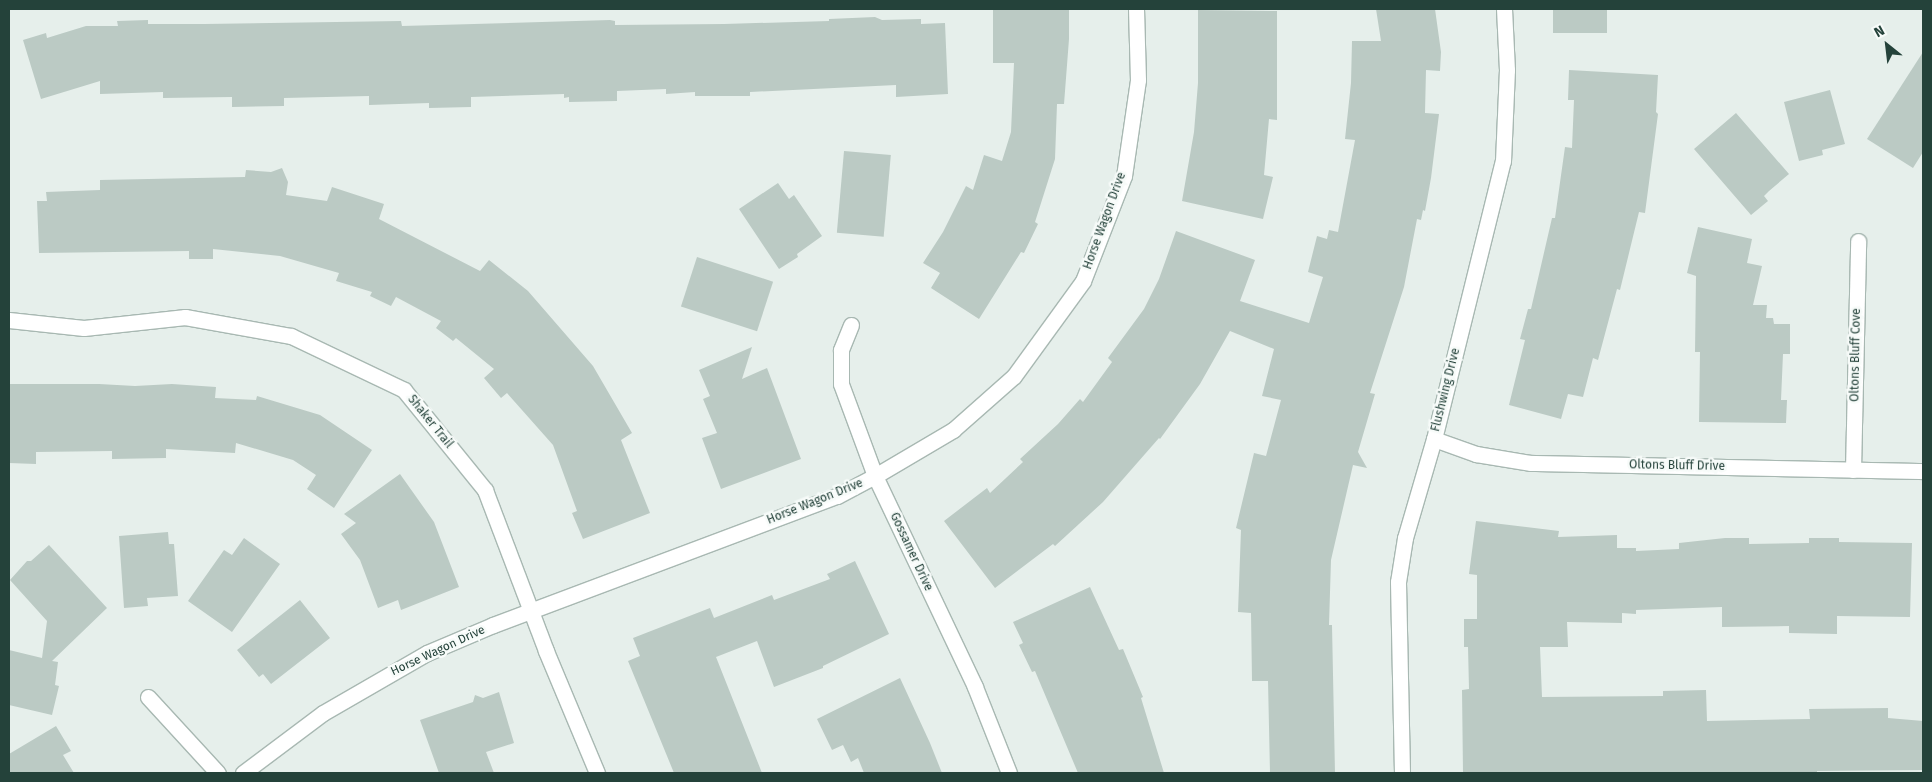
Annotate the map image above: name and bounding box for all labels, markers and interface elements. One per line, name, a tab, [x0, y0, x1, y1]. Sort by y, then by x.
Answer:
north arrow	[1862, 20, 1912, 70]
text: N	[1871, 22, 1888, 41]
street label: Horse Wagon Drive	[1081, 170, 1129, 272]
street label: Oltons Bluff Cove	[1848, 308, 1864, 402]
street label: Flushwing Drive	[1429, 347, 1463, 433]
street label: Shaker Trail	[404, 393, 456, 451]
street label: Oltons Bluff Drive	[1629, 458, 1725, 474]
street label: Horse Wagon Drive	[765, 476, 865, 528]
street label: Gossamer Drive	[887, 511, 935, 593]
street label: Horse Wagon Drive	[389, 623, 487, 679]

